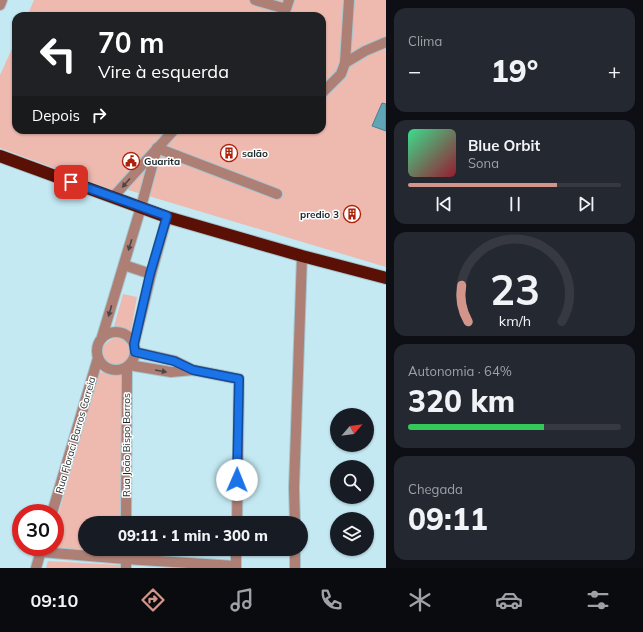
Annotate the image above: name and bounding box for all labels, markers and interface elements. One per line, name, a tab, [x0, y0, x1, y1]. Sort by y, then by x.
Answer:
text: 70 m	[98, 25, 164, 60]
icon: left	[32, 28, 84, 80]
text: Clima	[408, 33, 442, 49]
text: 19°	[491, 52, 538, 90]
text: −	[408, 57, 421, 85]
text: +	[608, 57, 621, 85]
text: Vire à esquerda	[98, 60, 229, 83]
icon: right	[88, 104, 110, 126]
text: Depois	[32, 106, 80, 125]
text: Blue Orbit	[468, 136, 540, 155]
building icon: salão	[219, 143, 239, 163]
place label: salão	[242, 147, 268, 160]
public building icon: Guarita	[121, 151, 141, 171]
place label: Guarita	[144, 155, 180, 168]
text: Sona	[468, 155, 499, 171]
pin	[54, 165, 88, 199]
icon: arrive	[60, 171, 82, 193]
one-way arrow	[121, 178, 130, 188]
icon: previous	[433, 193, 455, 215]
icon: pause	[504, 193, 526, 215]
icon: next	[575, 193, 597, 215]
building icon: predio 3	[342, 204, 362, 224]
place label: predio 3	[300, 208, 339, 221]
one-way arrow	[127, 239, 133, 251]
text: 23	[490, 263, 539, 315]
one-way arrow	[107, 306, 113, 318]
text: km/h	[498, 312, 531, 330]
text: Autonomia · 64%	[408, 363, 512, 379]
one-way arrow	[155, 368, 167, 374]
street label: Rua Floraci Barros Correia	[53, 375, 98, 495]
text: 320 km	[408, 382, 515, 420]
street label: Rua João Bispo Barros	[120, 393, 133, 497]
north arrow	[330, 408, 374, 452]
map controls	[330, 408, 374, 556]
position arrow	[216, 459, 258, 501]
button: search	[330, 460, 374, 504]
text: Chegada	[408, 481, 463, 497]
text: 09:11	[408, 500, 488, 538]
speed limit sign: 30	[12, 504, 64, 556]
button: layers	[330, 512, 374, 556]
text: 09:11 · 1 min · 300 m	[118, 526, 268, 545]
icon: directions	[139, 586, 167, 614]
icon: music	[228, 586, 256, 614]
icon: phone	[317, 586, 345, 614]
icon: climate	[406, 586, 434, 614]
icon: car	[495, 586, 523, 614]
icon: filters	[584, 586, 612, 614]
text: 09:10	[31, 589, 78, 612]

